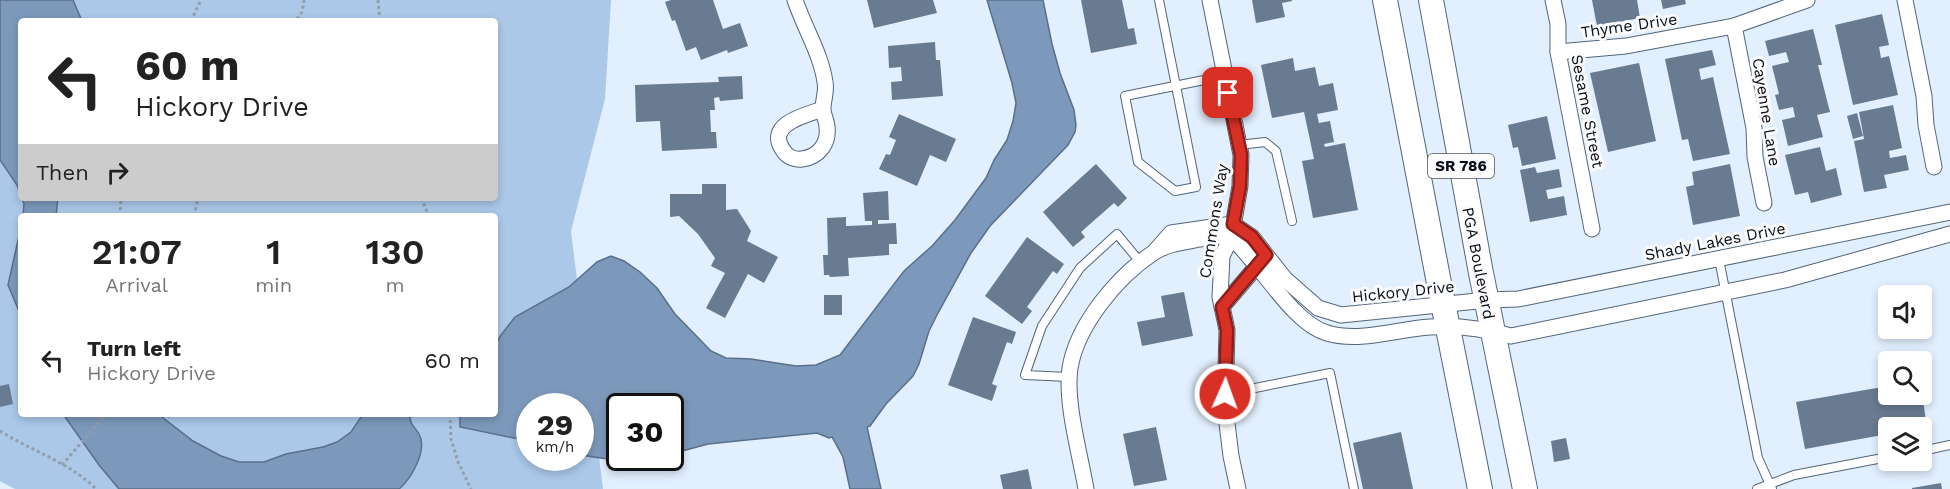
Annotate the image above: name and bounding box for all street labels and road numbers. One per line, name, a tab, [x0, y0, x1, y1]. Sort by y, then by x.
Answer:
street label: Thyme Drive	[1580, 9, 1678, 42]
street label: Sesame Street	[1567, 53, 1608, 170]
street label: Cayenne Lane	[1749, 57, 1784, 168]
road number: SR 786	[1428, 154, 1494, 178]
street label: Commons Way	[1195, 162, 1232, 280]
street label: PGA Boulevard	[1458, 205, 1499, 321]
street label: Shady Lakes Drive	[1643, 219, 1787, 264]
street label: Hickory Drive	[1351, 277, 1455, 306]

